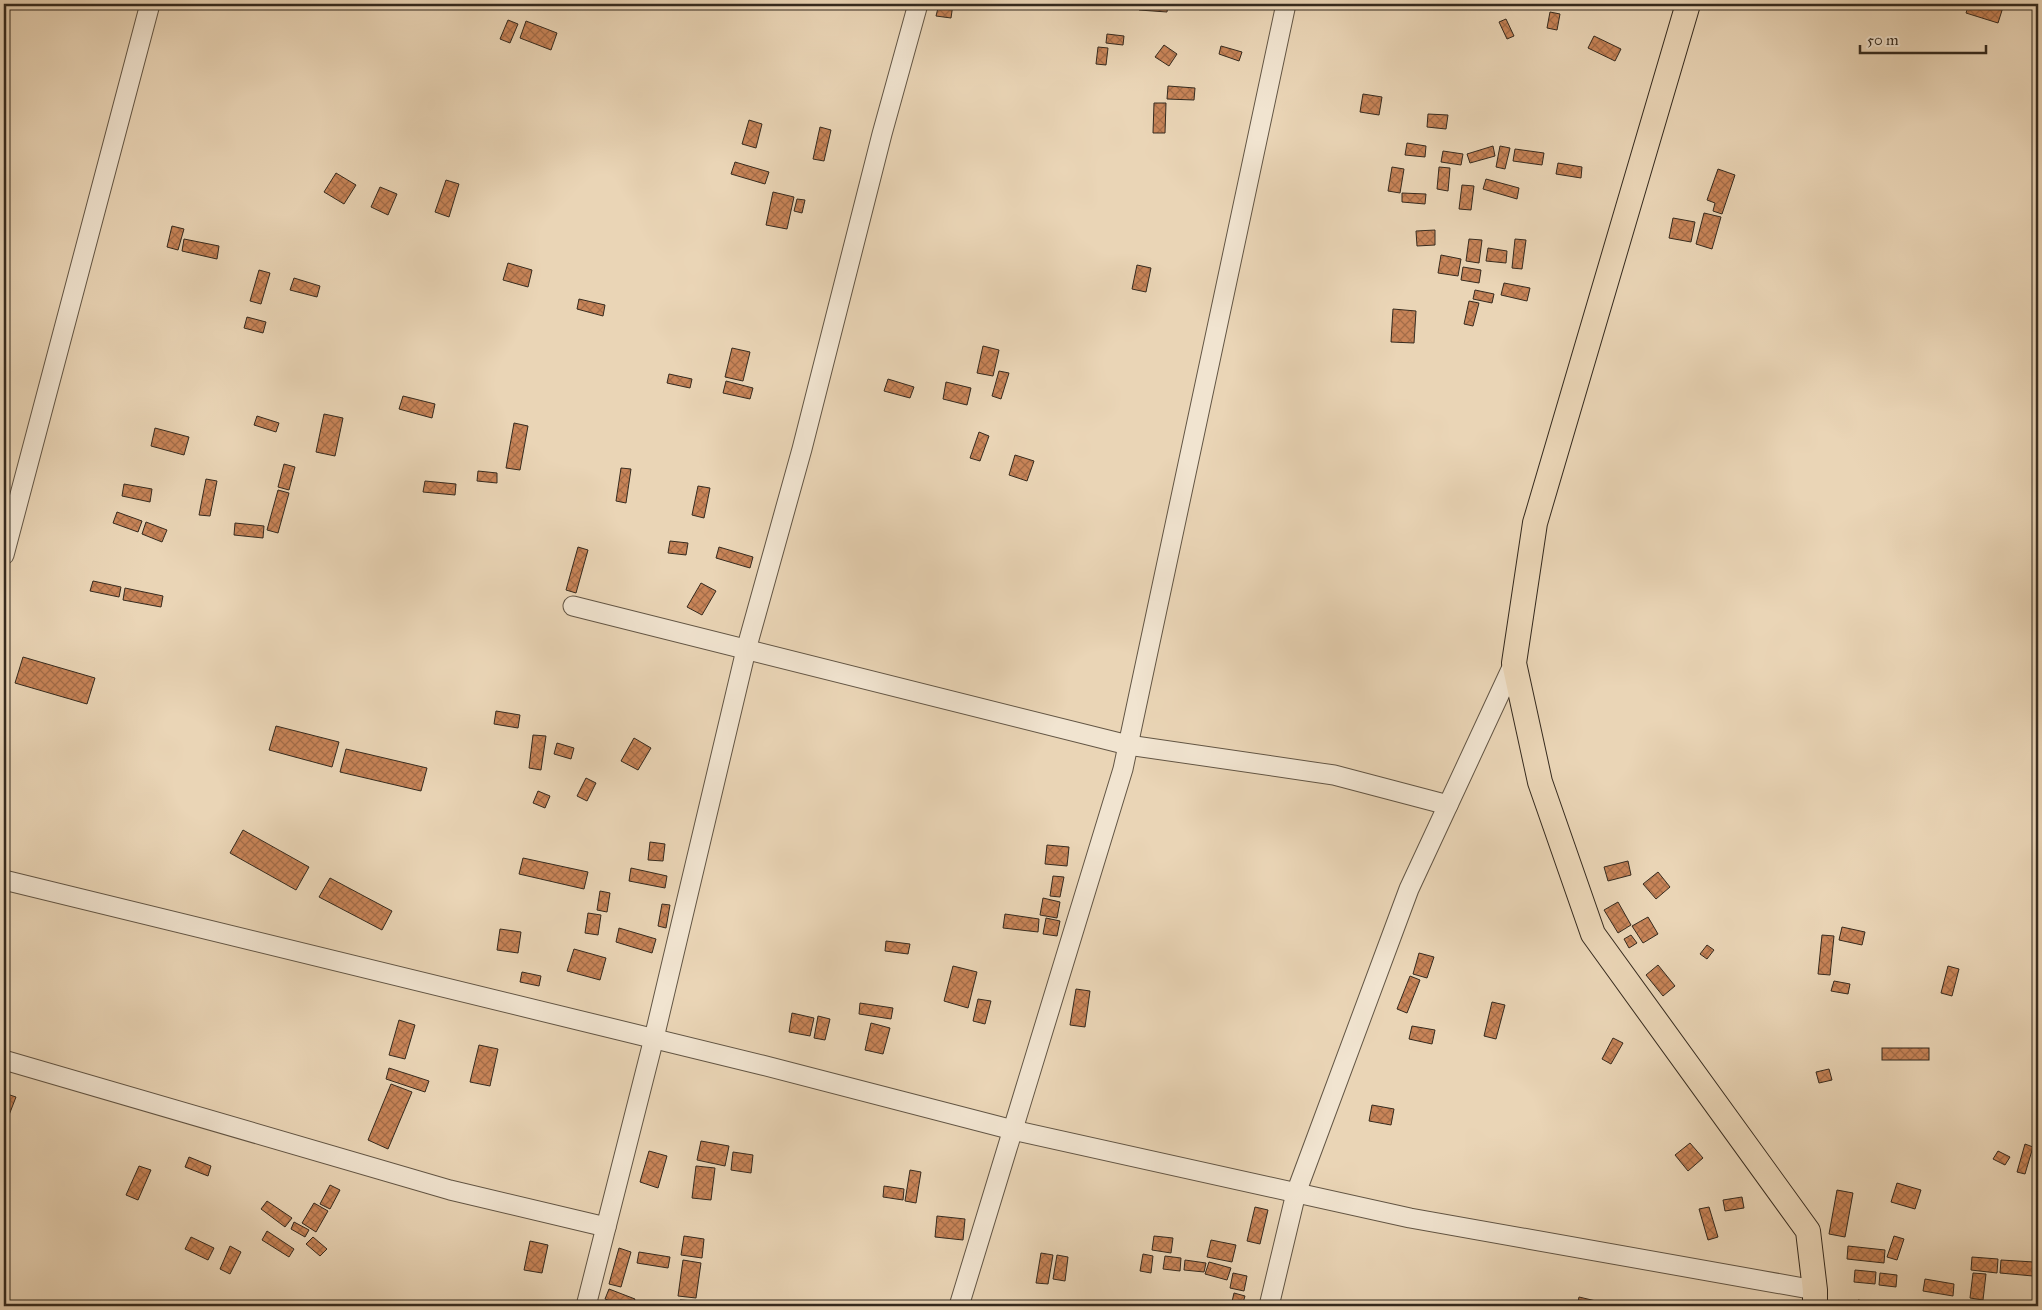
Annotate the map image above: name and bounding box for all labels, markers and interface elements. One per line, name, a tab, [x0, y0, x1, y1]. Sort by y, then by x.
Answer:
scale bar	[1860, 22, 1986, 54]
text: 50 m	[1867, 31, 1899, 49]

